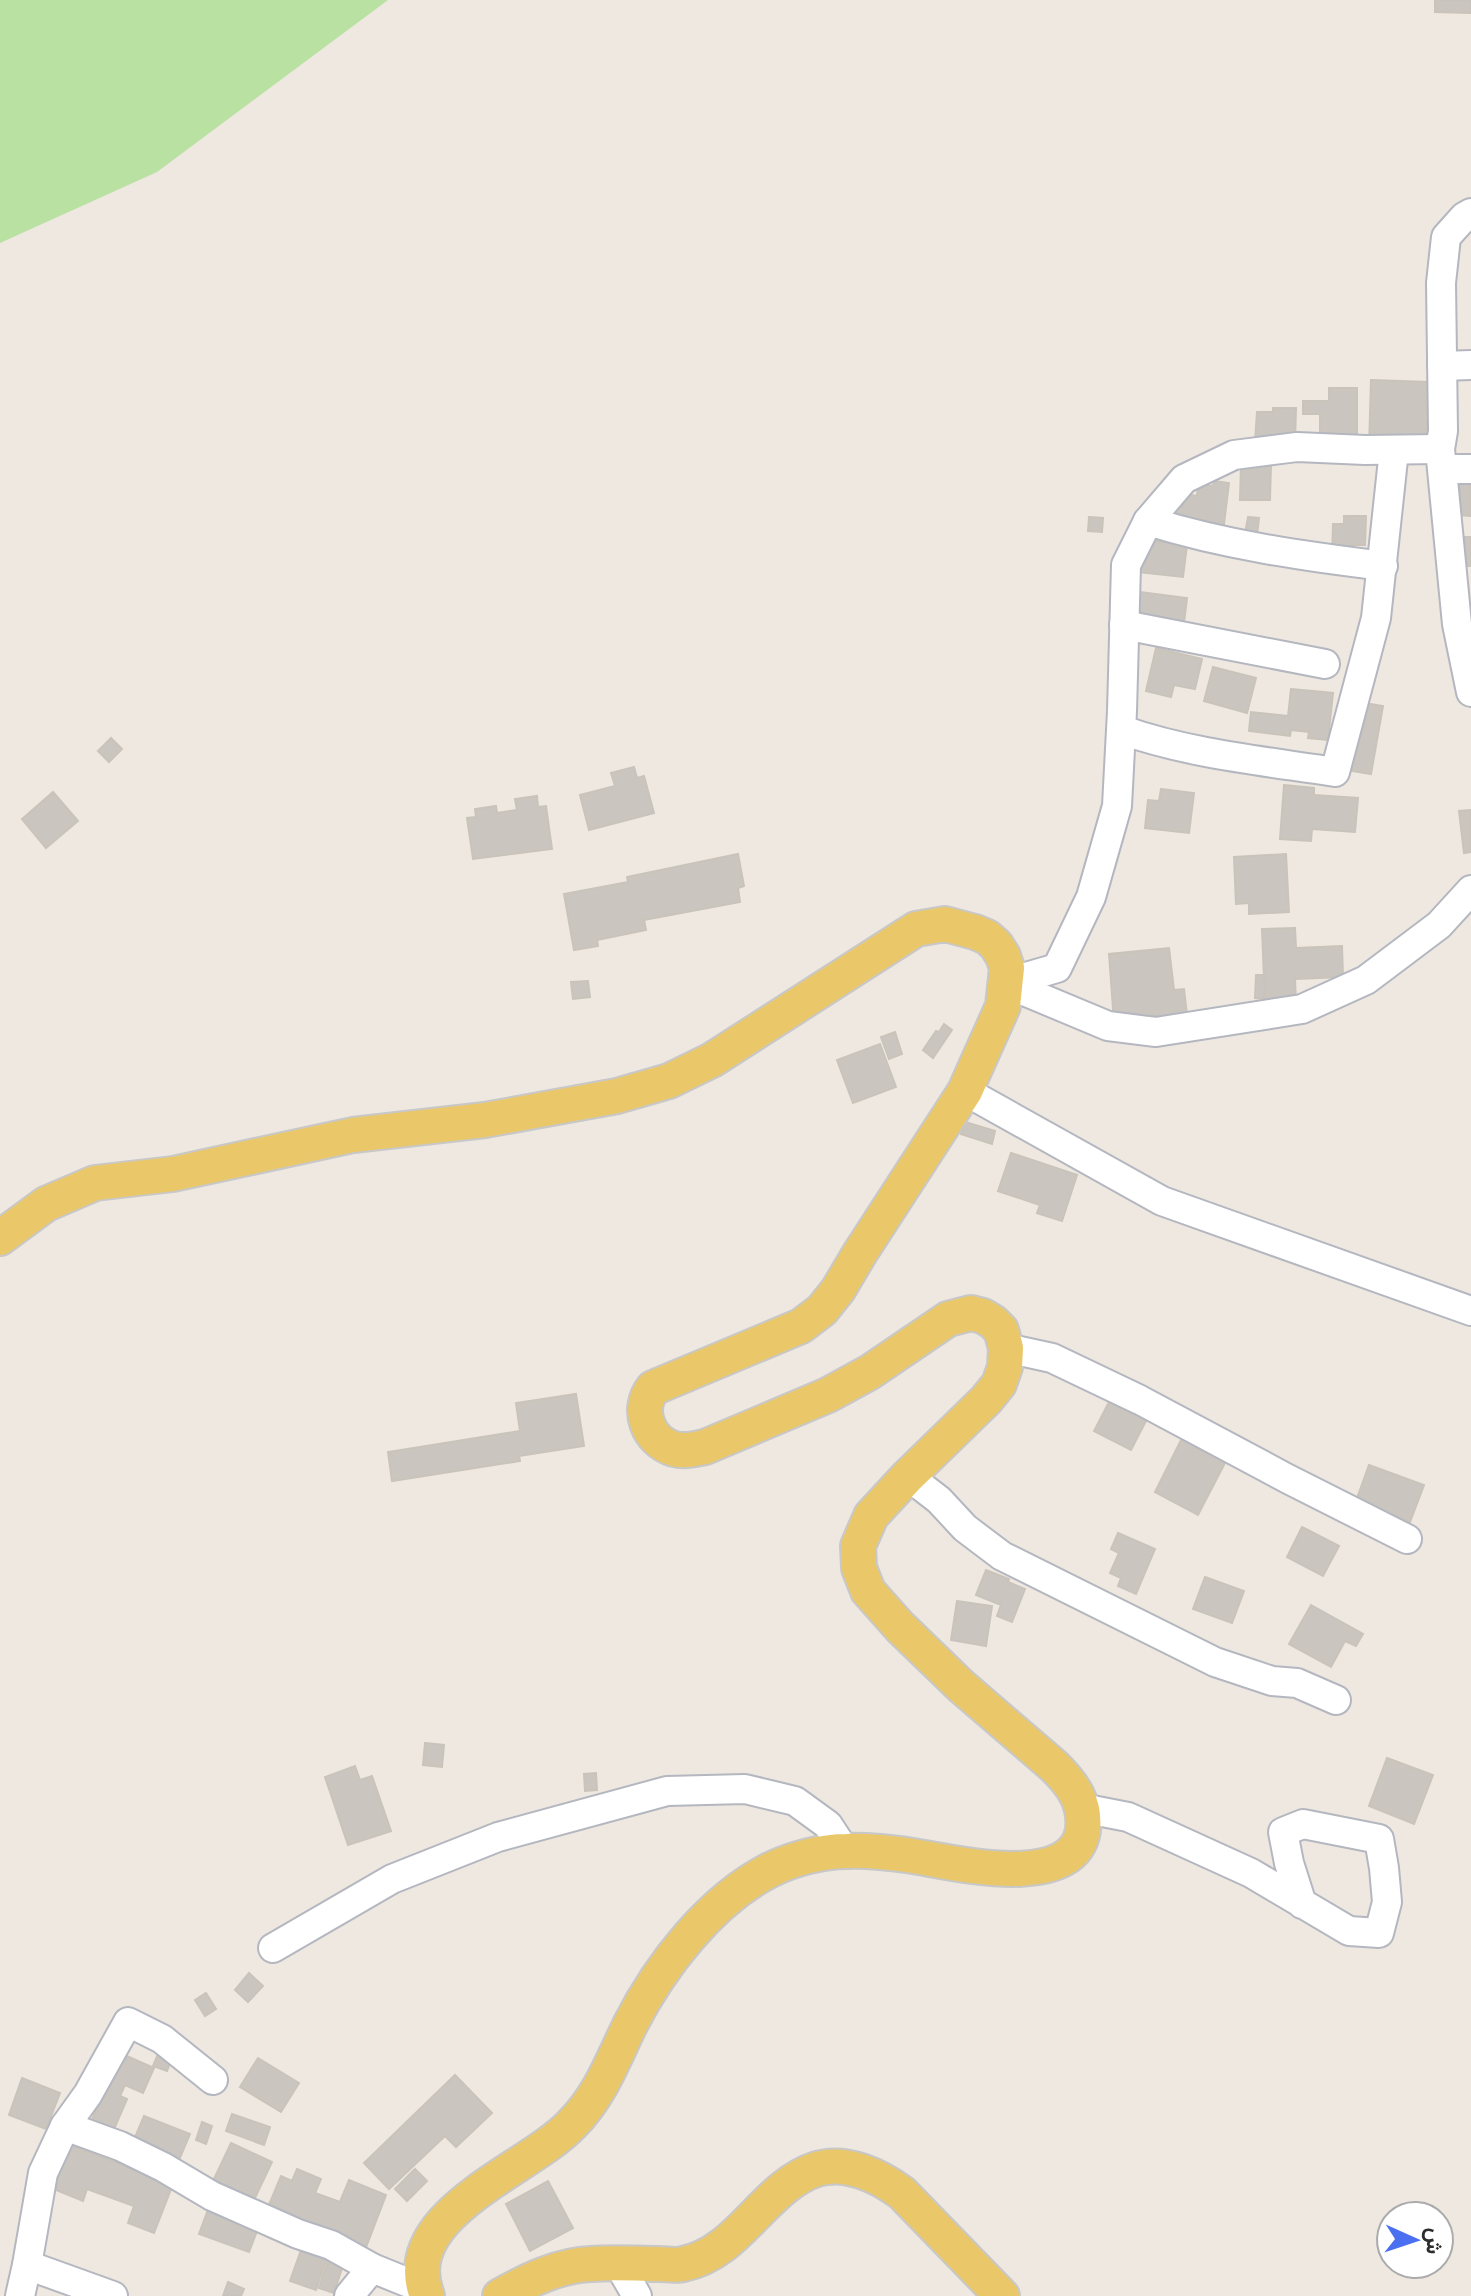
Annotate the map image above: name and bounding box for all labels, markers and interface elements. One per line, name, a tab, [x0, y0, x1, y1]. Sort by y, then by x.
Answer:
north arrow	[1375, 2200, 1455, 2280]
text: ش	[1420, 2227, 1450, 2255]

